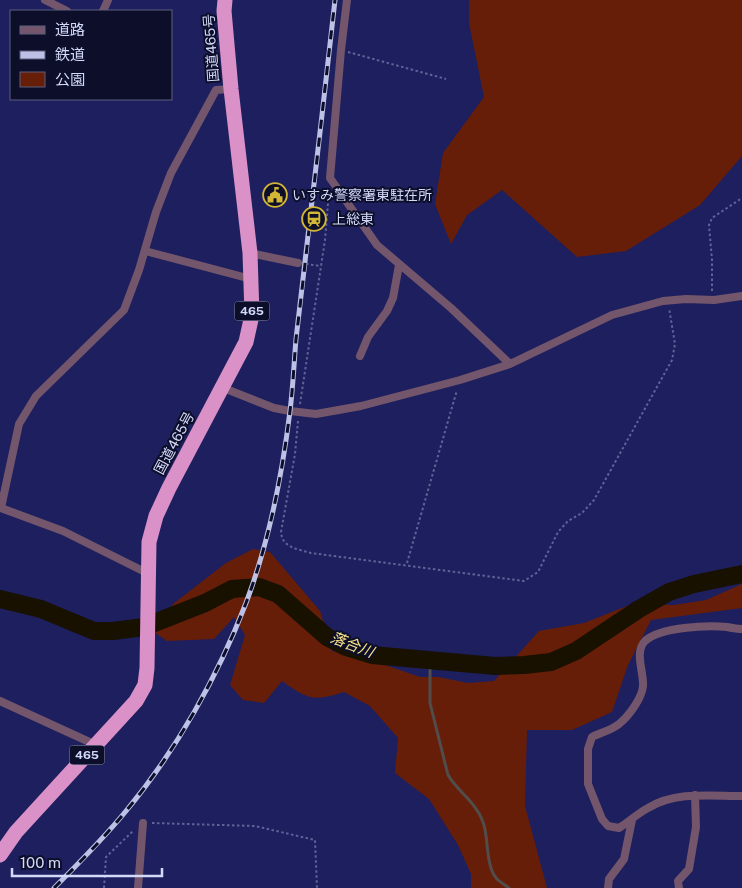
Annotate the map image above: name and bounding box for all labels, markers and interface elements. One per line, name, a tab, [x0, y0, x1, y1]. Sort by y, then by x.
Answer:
legend	[10, 10, 172, 100]
street label: 国道465号	[201, 13, 221, 83]
text: 道路	[55, 21, 85, 38]
text: 鉄道	[55, 46, 85, 63]
text: 公園	[55, 71, 85, 88]
public building icon: いすみ警察署東駐在所	[262, 182, 288, 208]
place label: いすみ警察署東駐在所	[292, 187, 432, 203]
station icon: 上総東	[301, 206, 327, 232]
place label: 上総東	[332, 211, 374, 227]
road number: 465	[234, 302, 270, 321]
street label: 国道465号	[151, 409, 197, 477]
water label: 落合川	[328, 629, 378, 661]
road number: 465	[70, 746, 104, 764]
scale bar	[12, 846, 162, 878]
text: 100 m	[20, 854, 61, 871]

